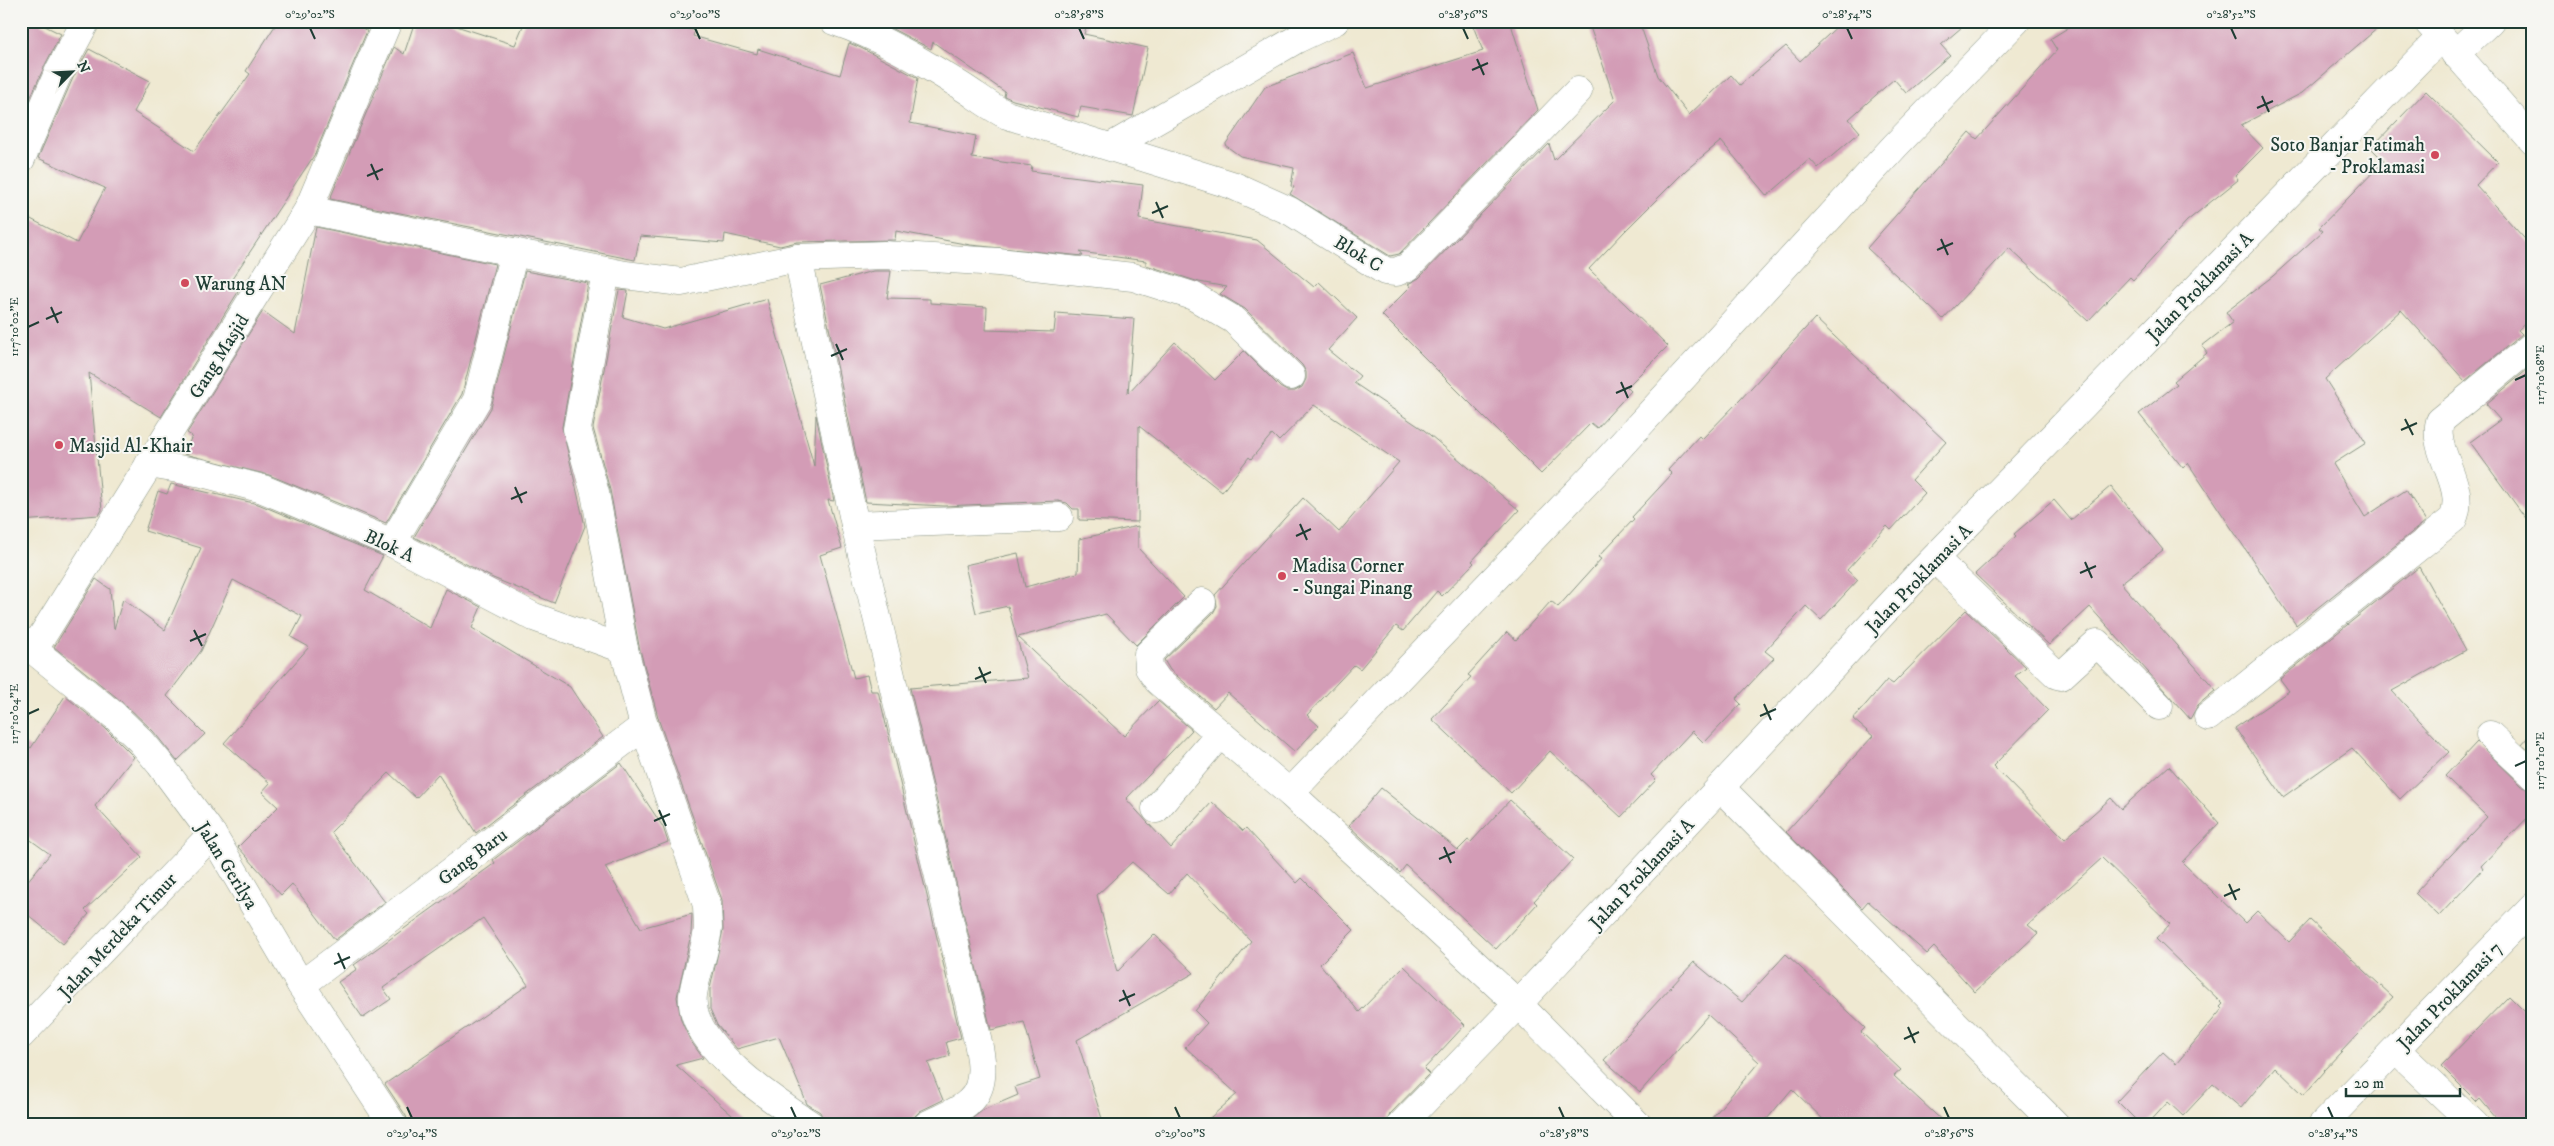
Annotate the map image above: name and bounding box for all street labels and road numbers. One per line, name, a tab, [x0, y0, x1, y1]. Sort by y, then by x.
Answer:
street label: Jalan Proklamasi A	[2141, 227, 2259, 348]
street label: Blok C	[1330, 231, 1387, 278]
street label: Gang Masjid	[184, 310, 255, 403]
street label: Jalan Proklamasi A	[1860, 519, 1978, 640]
street label: Blok A	[361, 525, 419, 568]
street label: Jalan Proklamasi A	[1583, 813, 1700, 936]
street label: Jalan Gerilya	[190, 816, 263, 914]
street label: Gang Baru	[434, 824, 512, 891]
street label: Jalan Merdeka Timur	[53, 868, 182, 1005]
street label: Jalan Proklamasi 7	[2391, 937, 2507, 1056]

